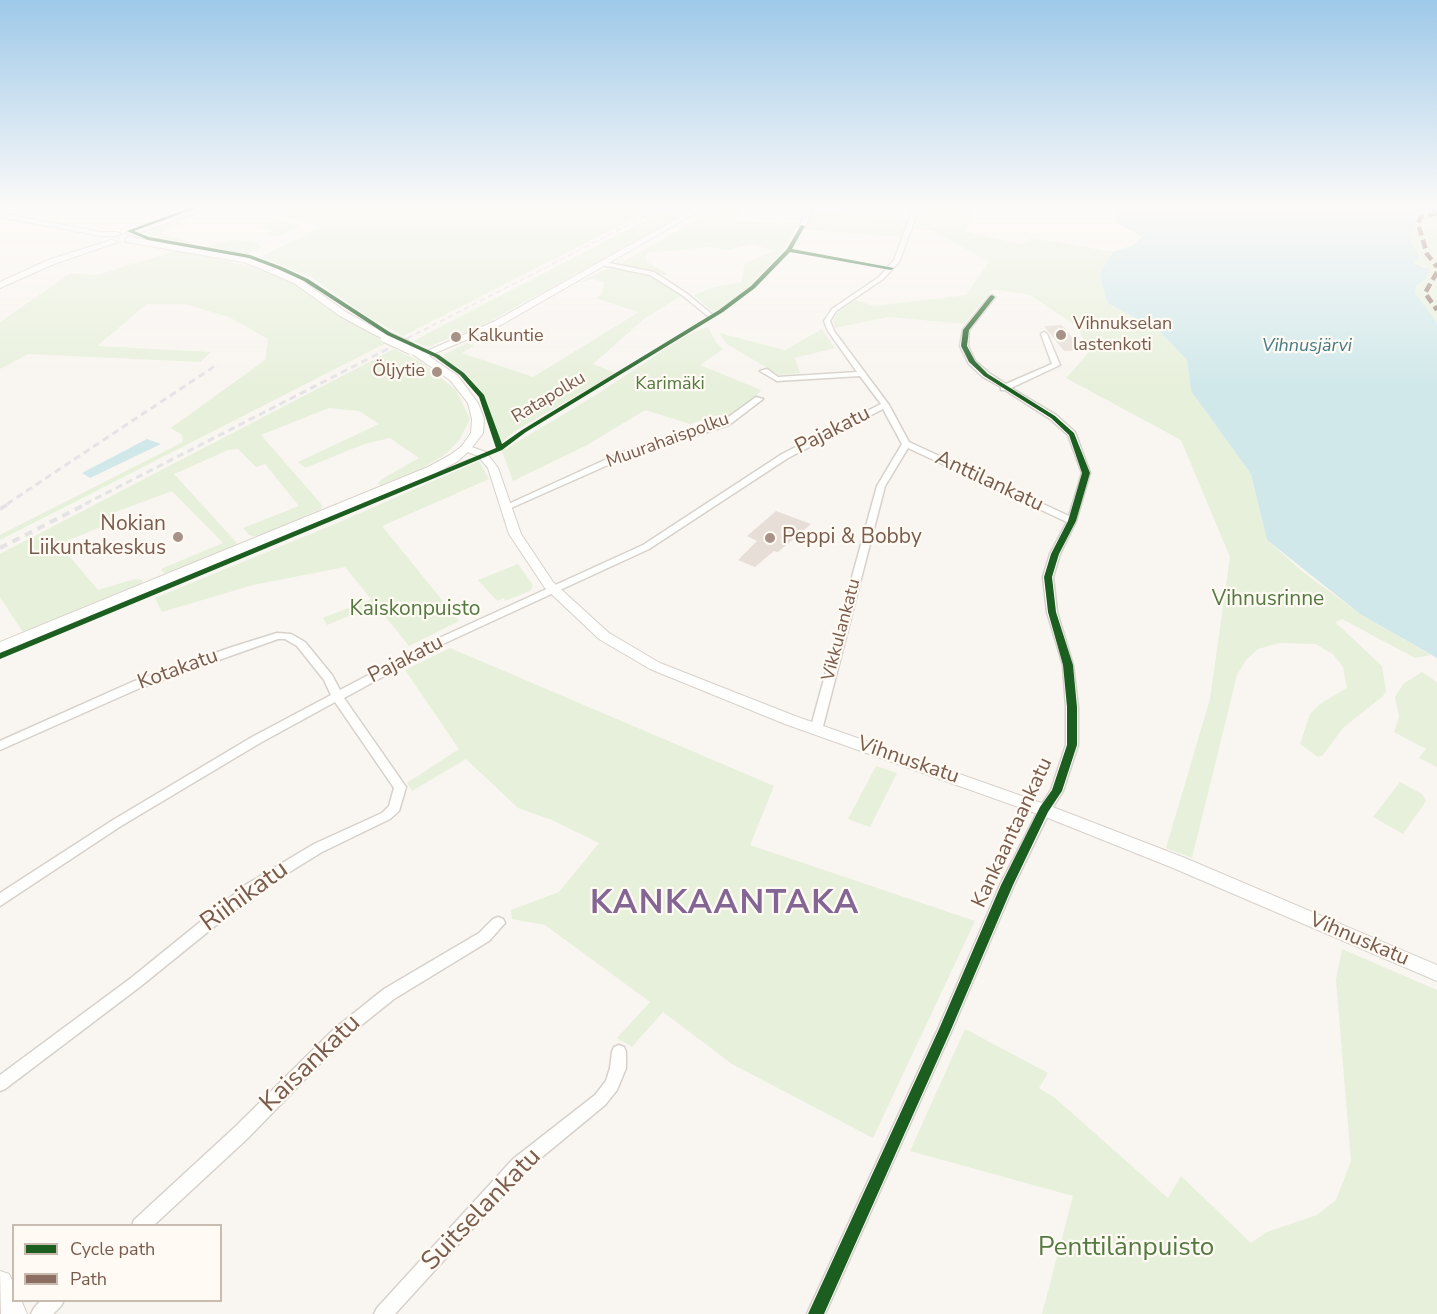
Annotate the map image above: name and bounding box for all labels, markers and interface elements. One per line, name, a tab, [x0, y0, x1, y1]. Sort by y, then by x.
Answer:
place label: Vihnukselan lastenkoti	[1073, 314, 1172, 356]
place label: Kalkuntie	[468, 326, 543, 348]
marker: Vihnukselan lastenkoti	[1054, 328, 1068, 342]
marker: Kalkuntie	[449, 330, 463, 344]
water label: Vihnusjärvi	[1262, 336, 1352, 358]
place label: Öljytie	[372, 361, 425, 383]
marker: Öljytie	[430, 365, 444, 379]
street label: Ratapolku	[508, 368, 590, 428]
park label: Karimäki	[635, 374, 705, 396]
street label: Pajakatu	[791, 401, 875, 461]
street label: Muurahaispolku	[604, 409, 732, 473]
street label: Anttilankatu	[931, 446, 1047, 518]
place label: Nokian Liikuntakeskus	[28, 512, 166, 562]
place label: Peppi & Bobby	[782, 525, 922, 551]
marker: Nokian Liikuntakeskus	[171, 530, 185, 544]
marker: Peppi & Bobby	[763, 531, 777, 545]
street label: Vikkulankatu	[818, 577, 866, 683]
park label: Vihnusrinne	[1212, 587, 1324, 613]
park label: Kaiskonpuisto	[350, 597, 480, 623]
street label: Pajakatu	[364, 630, 448, 690]
street label: Kotakatu	[134, 644, 222, 696]
street label: Vihnuskatu	[854, 732, 962, 790]
street label: Kankaantaankatu	[967, 754, 1059, 912]
street label: Riihikatu	[195, 855, 295, 939]
district label: KANKAANTAKA	[590, 885, 860, 925]
street label: Vihnuskatu	[1305, 908, 1413, 972]
street label: Kaisankatu	[254, 1009, 368, 1119]
street label: Suitselankatu	[416, 1142, 548, 1278]
legend	[12, 1224, 222, 1302]
park label: Penttilänpuisto	[1038, 1233, 1214, 1265]
text: Cycle path	[70, 1237, 155, 1261]
text: Path	[70, 1267, 107, 1291]

